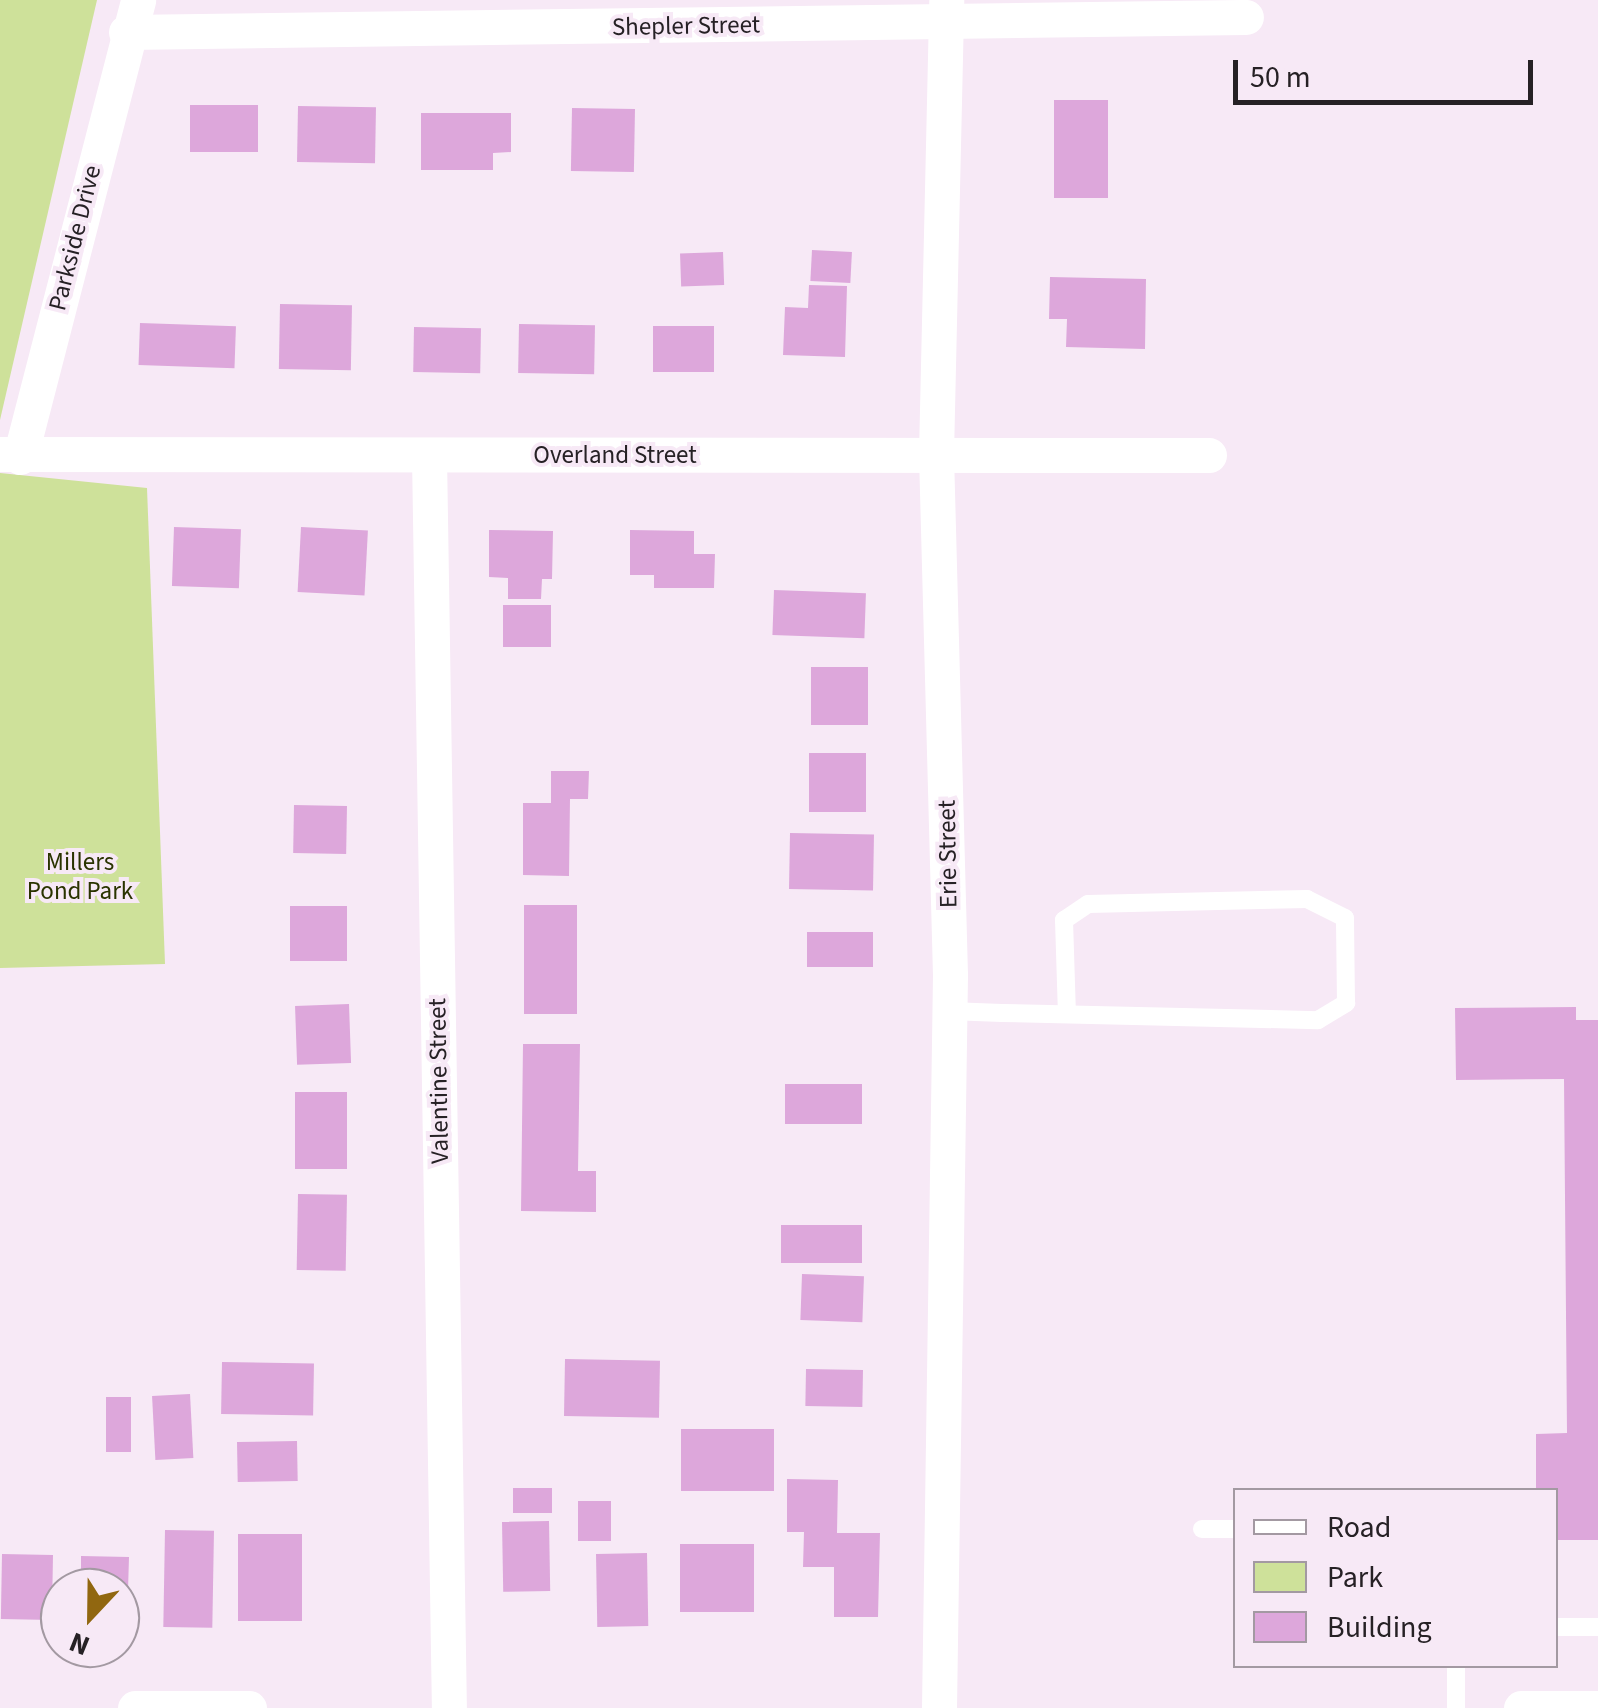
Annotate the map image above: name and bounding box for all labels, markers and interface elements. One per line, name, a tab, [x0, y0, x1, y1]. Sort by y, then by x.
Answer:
street label: Shepler Street	[612, 10, 760, 42]
scale bar	[1238, 40, 1538, 102]
text: 50 m	[1250, 56, 1311, 99]
street label: Parkside Drive	[42, 162, 108, 314]
street label: Overland Street	[533, 440, 697, 470]
street label: Erie Street	[932, 800, 964, 908]
park label: Millers Pond Park	[27, 848, 133, 907]
street label: Valentine Street	[423, 998, 455, 1164]
legend	[1233, 1488, 1558, 1668]
text: Road	[1327, 1506, 1391, 1549]
text: Park	[1327, 1556, 1383, 1599]
north arrow	[40, 1568, 140, 1668]
text: Building	[1327, 1606, 1432, 1649]
text: N	[63, 1622, 96, 1666]

